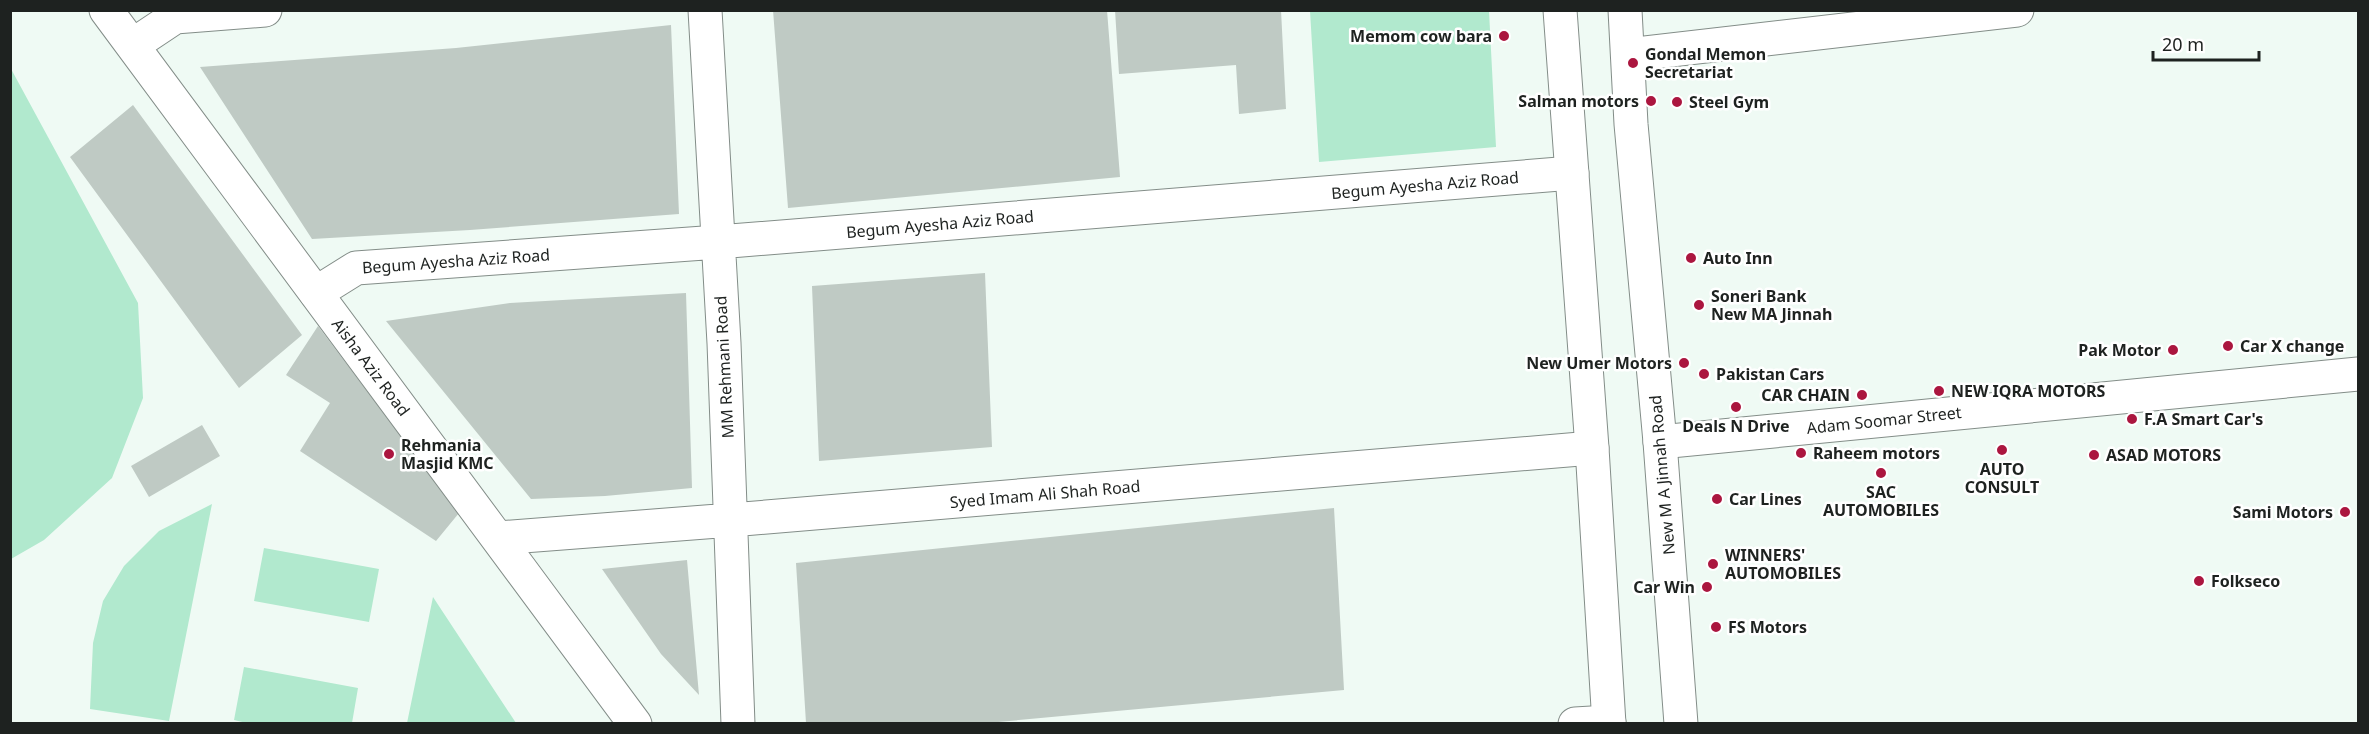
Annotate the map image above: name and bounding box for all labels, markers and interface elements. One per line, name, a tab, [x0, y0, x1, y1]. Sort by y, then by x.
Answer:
scale bar	[2153, 24, 2260, 62]
place label: Memom cow bara	[1350, 25, 1492, 47]
marker: Memom cow bara	[1497, 29, 1511, 43]
text: 20 m	[2162, 32, 2204, 56]
place label: Gondal Memon Secretariat	[1645, 43, 1766, 83]
marker: Gondal Memon Secretariat	[1626, 56, 1640, 70]
place label: Salman motors	[1518, 90, 1639, 112]
place label: Steel Gym	[1689, 91, 1769, 113]
marker: Salman motors	[1644, 94, 1658, 108]
marker: Steel Gym	[1670, 95, 1684, 109]
street label: Begum Ayesha Aziz Road	[1330, 166, 1520, 204]
street label: Begum Ayesha Aziz Road	[845, 205, 1035, 243]
street label: Begum Ayesha Aziz Road	[361, 243, 551, 279]
place label: Auto Inn	[1703, 247, 1773, 269]
marker: Auto Inn	[1684, 251, 1698, 265]
place label: Soneri Bank New MA Jinnah	[1711, 285, 1832, 325]
street label: MM Rehmani Road	[709, 295, 739, 439]
marker: Soneri Bank New MA Jinnah	[1692, 298, 1706, 312]
street label: Aisha Aziz Road	[327, 314, 415, 420]
place label: Car X change	[2240, 335, 2344, 357]
place label: Pak Motor	[2078, 339, 2161, 361]
marker: Car X change	[2221, 339, 2235, 353]
marker: Pak Motor	[2166, 343, 2180, 357]
place label: New Umer Motors	[1526, 352, 1672, 374]
marker: New Umer Motors	[1677, 356, 1691, 370]
place label: Pakistan Cars	[1716, 363, 1824, 385]
marker: Pakistan Cars	[1697, 367, 1711, 381]
place label: NEW IQRA MOTORS	[1951, 380, 2106, 402]
place label: CAR CHAIN	[1761, 384, 1850, 406]
marker: NEW IQRA MOTORS	[1932, 384, 1946, 398]
marker: CAR CHAIN	[1855, 388, 1869, 402]
street label: New M A Jinnah Road	[1644, 394, 1680, 556]
marker: Deals N Drive	[1729, 400, 1743, 414]
street label: Adam Soomar Street	[1805, 401, 1963, 439]
place label: F.A Smart Car's	[2144, 408, 2263, 430]
marker: F.A Smart Car's	[2125, 412, 2139, 426]
place label: Deals N Drive	[1682, 415, 1790, 437]
place label: Rehmania Masjid KMC	[401, 434, 494, 474]
place label: Raheem motors	[1813, 442, 1940, 464]
marker: AUTO CONSULT	[1995, 443, 2009, 457]
place label: ASAD MOTORS	[2106, 444, 2221, 466]
marker: Raheem motors	[1794, 446, 1808, 460]
marker: Rehmania Masjid KMC	[382, 447, 396, 461]
marker: ASAD MOTORS	[2087, 448, 2101, 462]
place label: AUTO CONSULT	[1965, 458, 2039, 498]
marker: SAC AUTOMOBILES	[1874, 466, 1888, 480]
street label: Syed Imam Ali Shah Road	[949, 475, 1141, 513]
place label: SAC AUTOMOBILES	[1823, 481, 1939, 521]
place label: Car Lines	[1729, 488, 1802, 510]
marker: Car Lines	[1710, 492, 1724, 506]
place label: Sami Motors	[2233, 501, 2333, 523]
marker: Sami Motors	[2338, 505, 2352, 519]
place label: WINNERS' AUTOMOBILES	[1725, 544, 1841, 584]
marker: WINNERS' AUTOMOBILES	[1706, 557, 1720, 571]
place label: Folkseco	[2211, 570, 2280, 592]
marker: Folkseco	[2192, 574, 2206, 588]
place label: Car Win	[1633, 576, 1695, 598]
marker: Car Win	[1700, 580, 1714, 594]
place label: FS Motors	[1728, 616, 1807, 638]
marker: FS Motors	[1709, 620, 1723, 634]

